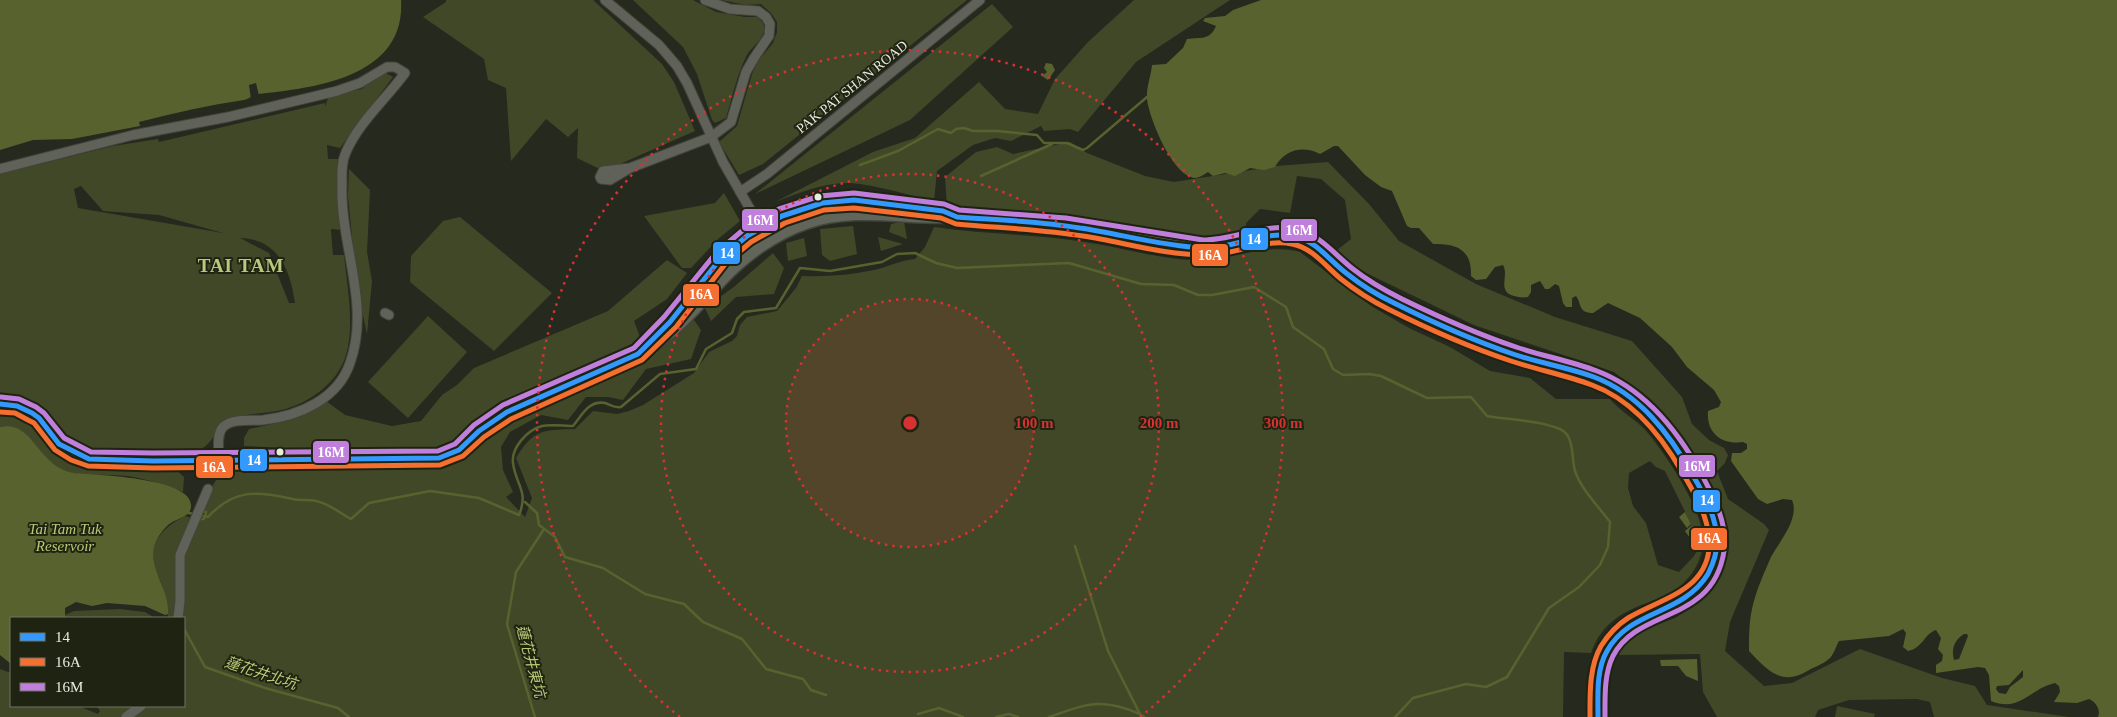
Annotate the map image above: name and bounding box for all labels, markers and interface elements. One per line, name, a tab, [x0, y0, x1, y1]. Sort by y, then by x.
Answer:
street label: PAK PAT SHAN ROAD	[794, 38, 910, 136]
unlabelled marker	[813, 192, 823, 202]
line badge: 16M	[741, 208, 779, 232]
text: 16M	[746, 213, 774, 228]
line badge: 16M	[1280, 218, 1318, 242]
text: 16M	[1285, 223, 1313, 238]
line badge: 14	[1240, 227, 1269, 251]
text: 14	[1247, 232, 1261, 247]
line badge: 14	[712, 241, 741, 265]
line badge: 16A	[1191, 243, 1229, 267]
text: 14	[720, 246, 734, 261]
text: 16A	[1198, 248, 1223, 263]
district label: TAI TAM	[198, 255, 284, 276]
line badge: 16A	[682, 283, 720, 307]
text: 16A	[689, 287, 714, 302]
centre of rings	[901, 414, 919, 432]
text: 100 m	[1015, 415, 1054, 431]
text: 200 m	[1140, 415, 1179, 431]
text: 300 m	[1264, 415, 1303, 431]
line badge: 16M	[312, 440, 350, 464]
text: 16M	[317, 445, 345, 460]
unlabelled marker	[275, 447, 285, 457]
line badge: 14	[239, 448, 268, 472]
text: 14	[247, 453, 261, 468]
line badge: 16M	[1678, 454, 1716, 478]
line badge: 16A	[195, 455, 234, 479]
text: 16M	[1683, 459, 1711, 474]
text: 16A	[202, 460, 227, 475]
line badge: 14	[1692, 489, 1721, 513]
text: 14	[1700, 493, 1714, 508]
water label: Tai Tam Tuk Reservoir	[28, 521, 102, 554]
line badge: 16A	[1690, 527, 1728, 551]
text: 16A	[1697, 531, 1722, 546]
legend	[10, 617, 185, 707]
water label: 蓮花井東坑	[514, 623, 549, 701]
text: 14	[55, 629, 71, 645]
text: 16A	[55, 654, 81, 670]
water label: 蓮花井北坑	[223, 654, 301, 693]
text: 16M	[55, 679, 83, 695]

